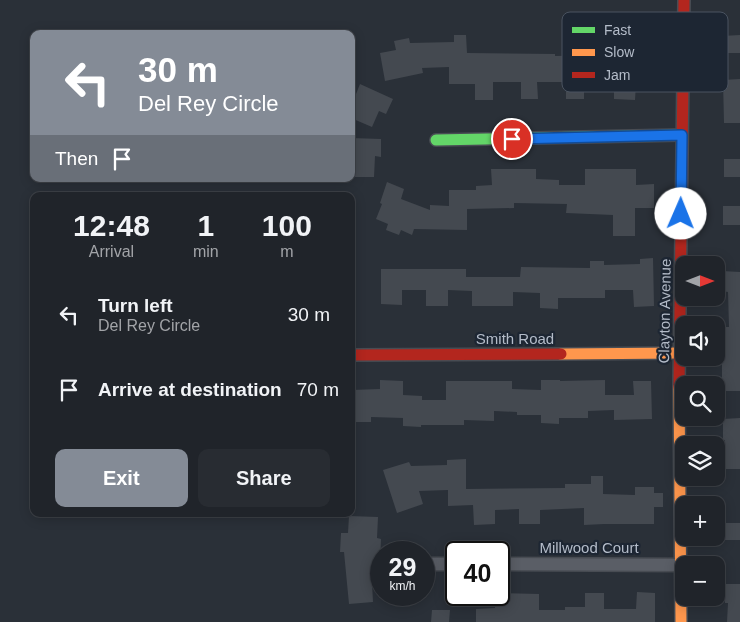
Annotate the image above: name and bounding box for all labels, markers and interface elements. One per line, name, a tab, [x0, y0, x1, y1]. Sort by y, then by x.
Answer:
legend	[562, 12, 728, 92]
text: Fast	[604, 22, 631, 38]
text: Slow	[604, 44, 635, 60]
icon: left	[55, 50, 120, 115]
text: 30 m	[138, 50, 218, 89]
text: Jam	[604, 67, 630, 83]
text: Del Rey Circle	[138, 91, 279, 116]
pin	[491, 118, 533, 160]
icon: arrive	[498, 125, 526, 153]
icon: arrive	[108, 145, 136, 173]
text: Then	[55, 148, 98, 169]
position arrow	[654, 187, 706, 239]
text: 12:48	[73, 209, 150, 242]
text: 1	[197, 209, 214, 242]
text: 100	[262, 209, 312, 242]
text: Arrival	[89, 243, 134, 260]
text: min	[193, 243, 219, 260]
text: m	[280, 243, 293, 260]
north arrow	[675, 256, 725, 306]
map controls	[675, 256, 725, 606]
street label: Clayton Avenue	[655, 258, 674, 364]
text: Turn left	[98, 295, 173, 316]
icon: left	[55, 301, 83, 329]
text: 30 m	[288, 304, 330, 325]
button: sound	[675, 316, 725, 366]
text: Del Rey Circle	[98, 317, 200, 334]
street label: Smith Road	[476, 330, 554, 347]
icon: arrive	[55, 376, 83, 404]
button: search	[675, 376, 725, 426]
text: Arrive at destination	[98, 379, 282, 400]
text: 70 m	[297, 379, 339, 400]
button: layers	[675, 436, 725, 486]
button: Exit	[55, 449, 188, 507]
button: Share	[198, 449, 330, 507]
button: +	[675, 496, 725, 546]
street label: Millwood Court	[539, 539, 639, 556]
speed limit sign: 40	[445, 541, 510, 606]
text: 29	[389, 553, 416, 581]
button: −	[675, 556, 725, 606]
text: km/h	[389, 579, 416, 593]

